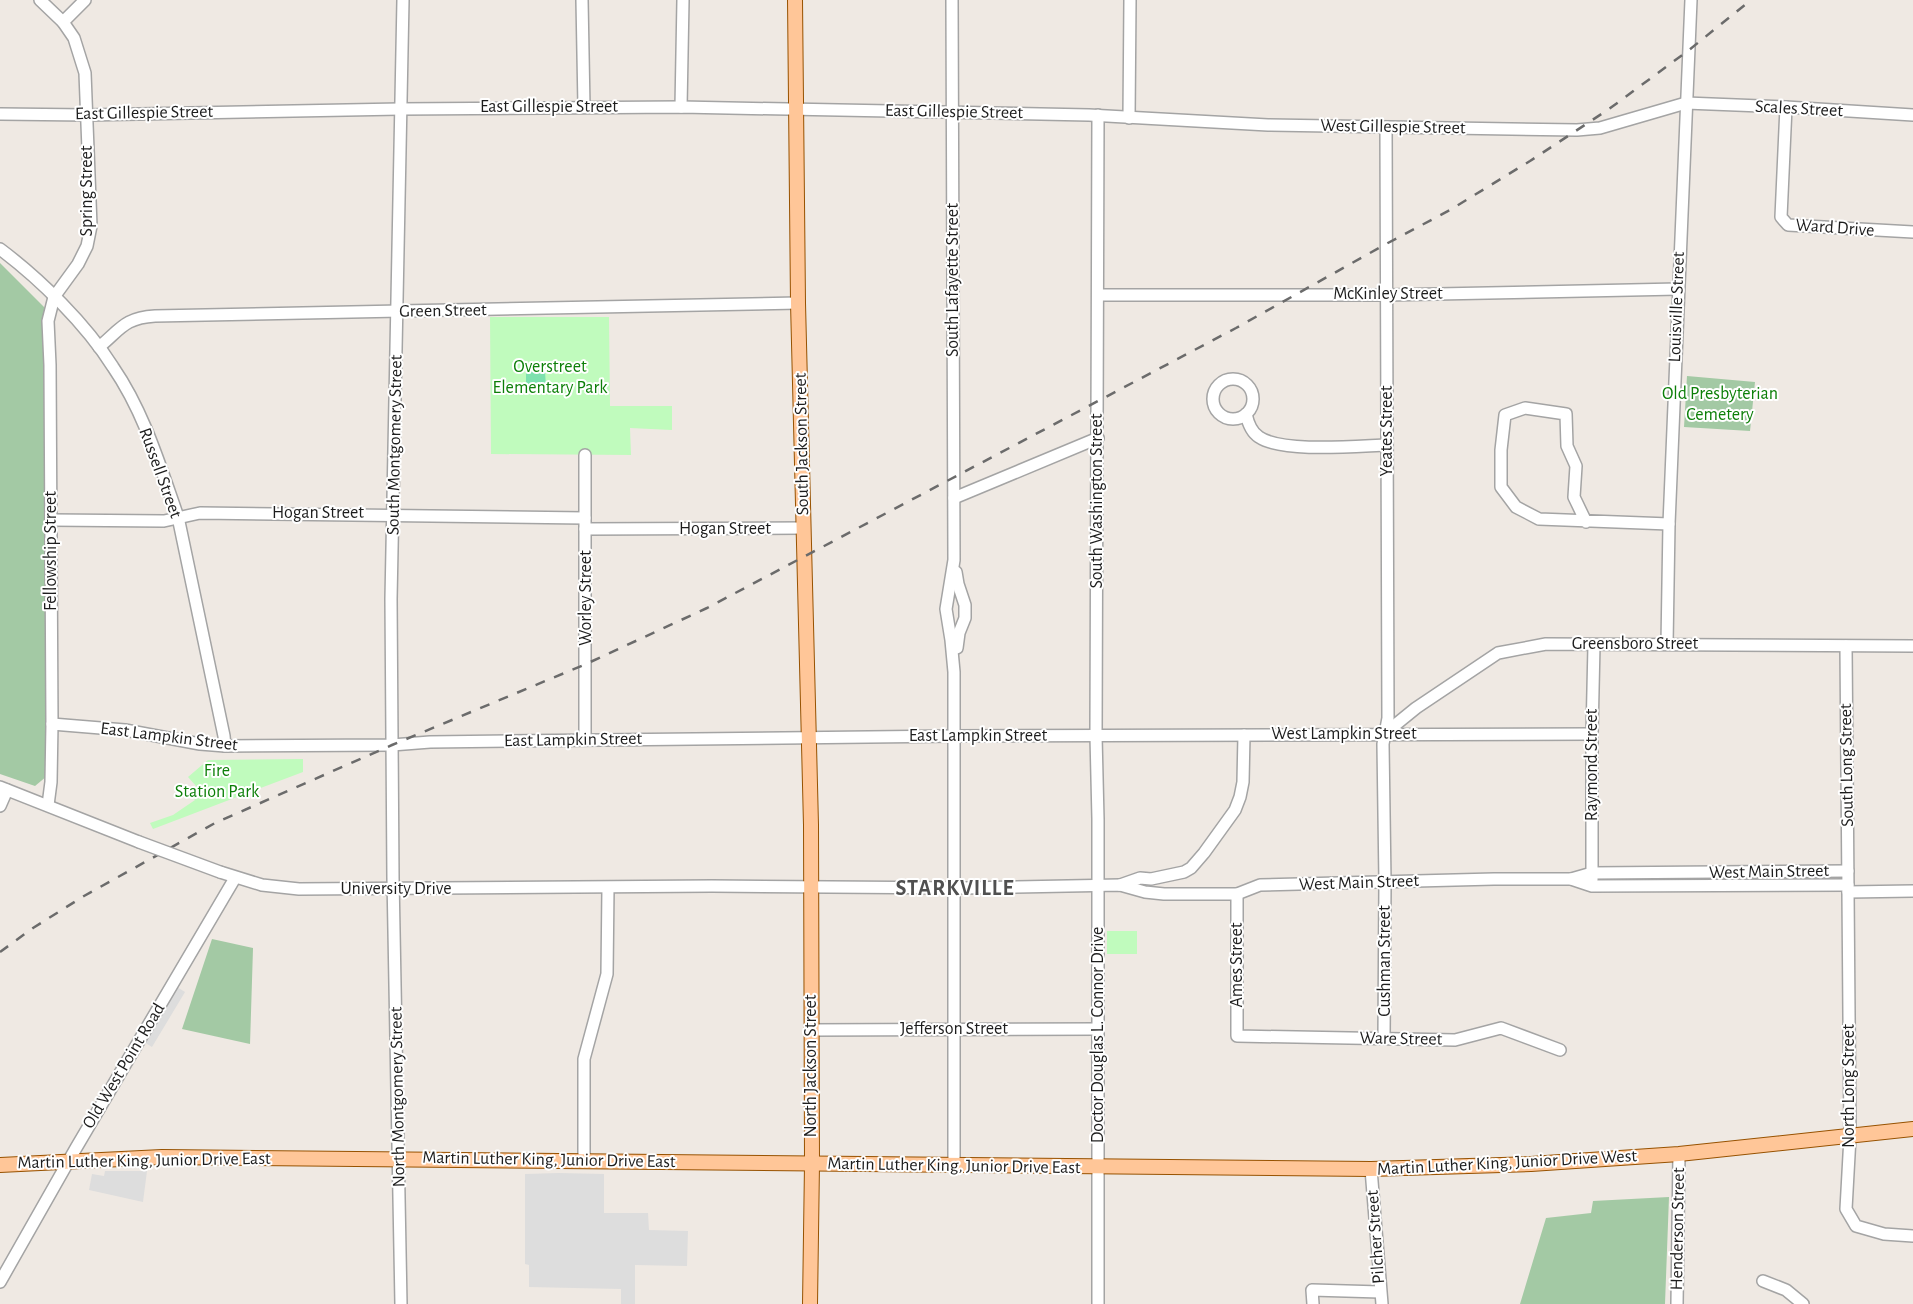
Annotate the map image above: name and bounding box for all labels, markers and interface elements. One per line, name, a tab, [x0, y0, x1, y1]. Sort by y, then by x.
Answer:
street label: East Gillespie Street	[480, 98, 618, 116]
street label: Scales Street	[1755, 98, 1844, 120]
street label: East Gillespie Street	[885, 102, 1023, 122]
street label: East Gillespie Street	[75, 103, 213, 123]
street label: West Gillespie Street	[1320, 117, 1466, 137]
street label: Spring Street	[78, 145, 96, 237]
street label: South Lafayette Street	[944, 203, 962, 357]
street label: Ward Drive	[1795, 216, 1875, 240]
street label: Louisville Street	[1666, 251, 1688, 363]
street label: McKinley Street	[1333, 285, 1443, 303]
street label: Green Street	[399, 301, 487, 321]
street label: South Montgomery Street	[384, 354, 406, 535]
park label: Overstreet Elementary Park	[492, 358, 608, 397]
street label: South Jackson Street	[792, 372, 812, 516]
street label: Yeates Street	[1378, 385, 1396, 476]
park label: Old Presbyterian Cemetery	[1662, 385, 1778, 424]
street label: South Washington Street	[1088, 413, 1106, 588]
street label: Russell Street	[135, 425, 185, 521]
street label: Fellowship Street	[42, 491, 60, 611]
street label: Hogan Street	[272, 504, 364, 522]
street label: Hogan Street	[679, 520, 771, 538]
street label: Worley Street	[577, 550, 595, 646]
street label: Greensboro Street	[1572, 635, 1699, 653]
street label: South Long Street	[1837, 703, 1857, 827]
street label: Raymond Street	[1583, 709, 1601, 821]
street label: East Lampkin Street	[99, 720, 239, 754]
street label: West Lampkin Street	[1271, 725, 1417, 743]
street label: East Lampkin Street	[909, 727, 1047, 745]
street label: East Lampkin Street	[504, 730, 643, 750]
park label: Fire Station Park	[175, 762, 260, 801]
street label: West Main Street	[1709, 862, 1830, 882]
street label: West Main Street	[1299, 872, 1420, 894]
district label: STARKVILLE	[895, 877, 1015, 899]
street label: University Drive	[341, 880, 451, 898]
street label: Cushman Street	[1376, 905, 1394, 1017]
street label: Ames Street	[1228, 922, 1246, 1007]
street label: Doctor Douglas L. Connor Drive	[1089, 927, 1107, 1143]
street label: North Jackson Street	[802, 994, 820, 1138]
street label: Old West Point Road	[80, 1000, 168, 1132]
street label: North Montgomery Street	[387, 1006, 409, 1188]
street label: Jefferson Street	[900, 1020, 1008, 1038]
street label: North Long Street	[1840, 1024, 1858, 1148]
street label: Ware Street	[1360, 1029, 1443, 1049]
street label: Martin Luther King, Junior Drive West	[1377, 1147, 1638, 1179]
street label: Martin Luther King, Junior Drive East	[422, 1149, 676, 1171]
street label: Martin Luther King, Junior Drive East	[17, 1150, 271, 1172]
street label: Martin Luther King, Junior Drive East	[827, 1155, 1081, 1177]
street label: Henderson Street	[1668, 1167, 1688, 1291]
street label: Pilcher Street	[1364, 1189, 1388, 1284]

